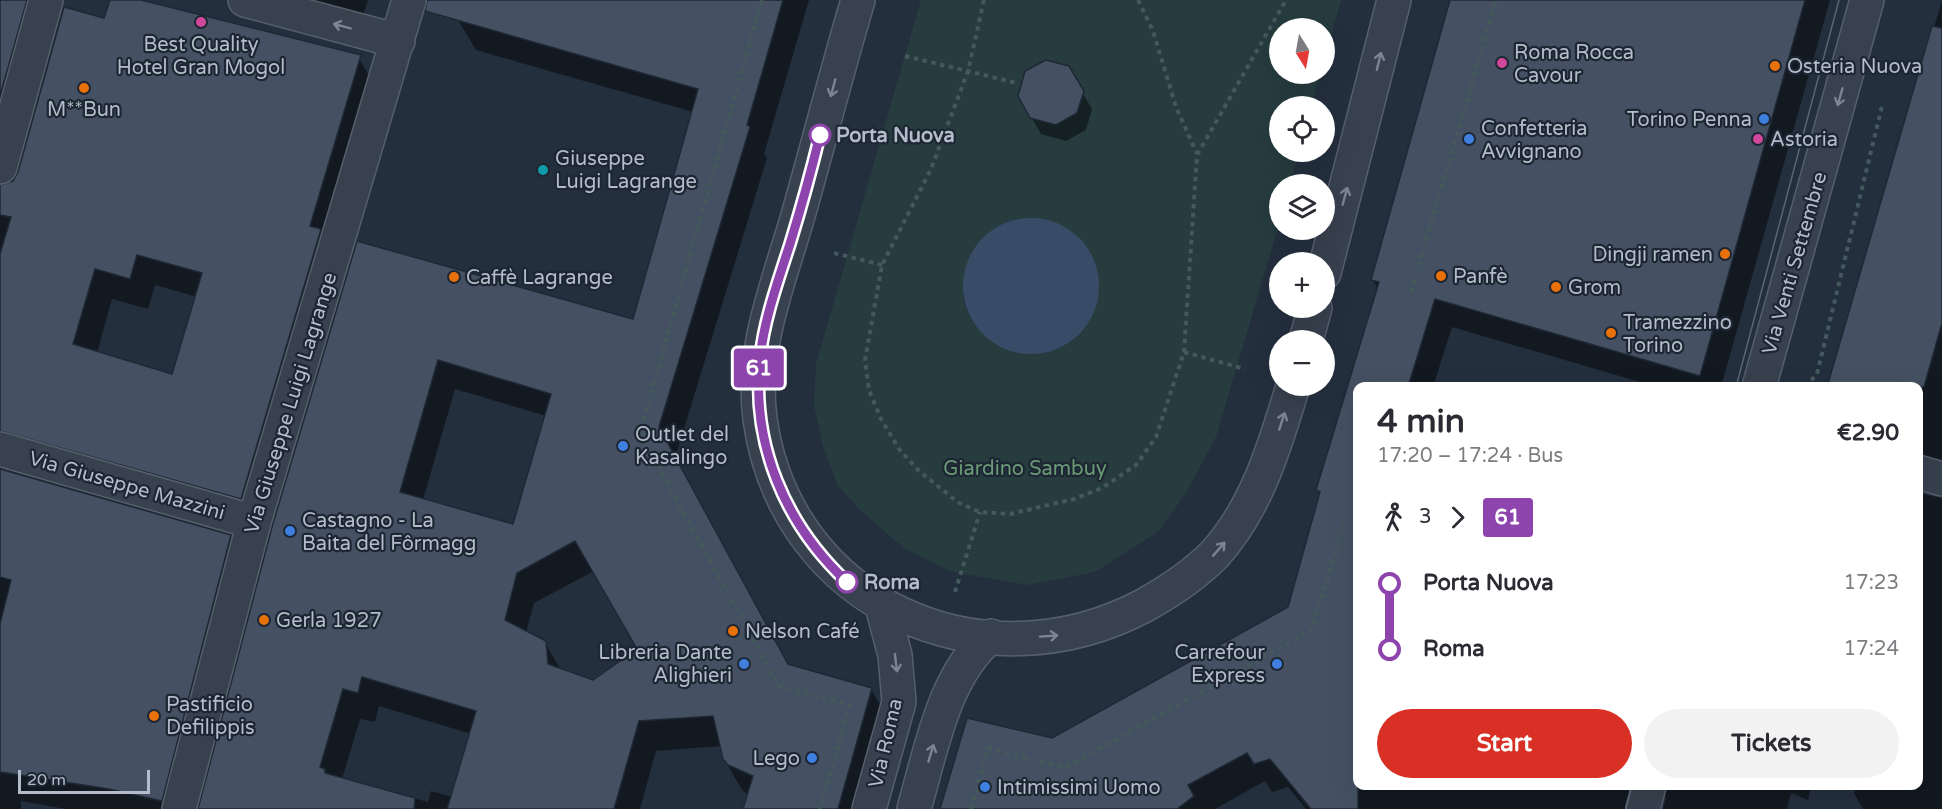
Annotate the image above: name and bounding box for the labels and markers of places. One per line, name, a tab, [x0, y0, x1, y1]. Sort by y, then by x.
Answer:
marker: Best Quality Hotel Gran Mogol	[194, 15, 208, 29]
place label: Best Quality Hotel Gran Mogol	[117, 33, 285, 80]
place label: Roma Rocca Cavour	[1514, 41, 1634, 88]
place label: Osteria Nuova	[1787, 55, 1922, 79]
marker: Roma Rocca Cavour	[1495, 56, 1509, 70]
marker: Osteria Nuova	[1768, 59, 1782, 73]
marker: M**Bun	[77, 81, 91, 95]
place label: M**Bun	[47, 98, 121, 122]
place label: Torino Penna	[1627, 108, 1752, 132]
marker: Torino Penna	[1757, 112, 1771, 126]
place label: Confetteria Avvignano	[1481, 117, 1587, 164]
marker: Porta Nuova	[809, 124, 831, 146]
place label: Porta Nuova	[836, 124, 955, 148]
place label: Astoria	[1770, 128, 1838, 152]
marker: Confetteria Avvignano	[1462, 132, 1476, 146]
marker: Astoria	[1751, 132, 1765, 146]
place label: Giuseppe Luigi Lagrange	[555, 147, 697, 194]
marker: Giuseppe Luigi Lagrange	[536, 163, 550, 177]
place label: Dingji ramen	[1592, 243, 1713, 267]
marker: Dingji ramen	[1718, 247, 1732, 261]
place label: Panfè	[1453, 265, 1507, 289]
place label: Caffè Lagrange	[466, 266, 613, 290]
marker: Panfè	[1434, 269, 1448, 283]
marker: Caffè Lagrange	[447, 270, 461, 284]
place label: Grom	[1568, 276, 1621, 300]
marker: Grom	[1549, 280, 1563, 294]
place label: Tramezzino Torino	[1623, 311, 1732, 358]
marker: Tramezzino Torino	[1604, 326, 1618, 340]
place label: Outlet del Kasalingo	[635, 423, 729, 470]
marker: Outlet del Kasalingo	[616, 439, 630, 453]
place label: Castagno - La Baita del Fôrmagg	[302, 509, 476, 556]
marker: Castagno - La Baita del Fôrmagg	[283, 524, 297, 538]
marker: Roma	[836, 571, 858, 593]
place label: Roma	[864, 571, 920, 595]
place label: Gerla 1927	[276, 609, 382, 633]
marker: Gerla 1927	[257, 613, 271, 627]
place label: Nelson Café	[745, 620, 859, 644]
marker: Nelson Café	[726, 624, 740, 638]
place label: Libreria Dante Alighieri	[598, 641, 732, 688]
place label: Carrefour Express	[1174, 641, 1265, 688]
marker: Libreria Dante Alighieri	[737, 657, 751, 671]
marker: Carrefour Express	[1270, 657, 1284, 671]
place label: Pastificio Defilippis	[166, 693, 254, 740]
marker: Pastificio Defilippis	[147, 709, 161, 723]
place label: Lego	[752, 747, 800, 771]
marker: Lego	[805, 751, 819, 765]
place label: Intimissimi Uomo	[997, 776, 1161, 800]
marker: Intimissimi Uomo	[978, 780, 992, 794]

